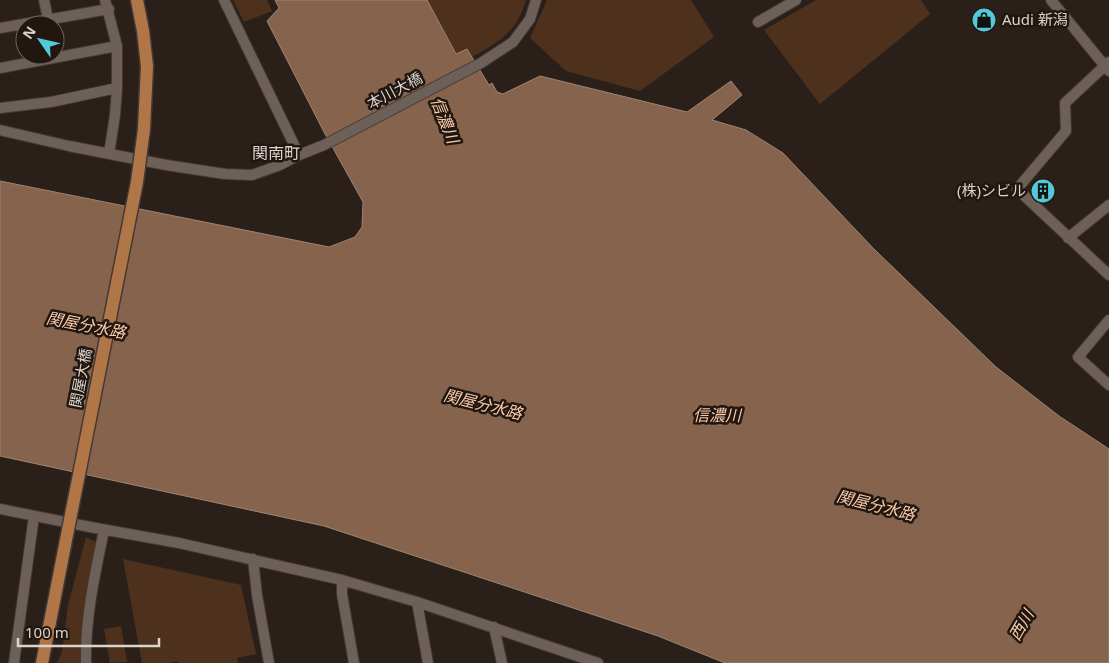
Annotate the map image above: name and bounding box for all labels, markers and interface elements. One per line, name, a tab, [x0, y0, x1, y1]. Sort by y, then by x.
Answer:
shop icon: Audi 新潟	[971, 7, 997, 33]
place label: Audi 新潟	[1002, 9, 1068, 29]
north arrow	[15, 15, 65, 65]
text: N	[18, 22, 40, 42]
street label: 本川大橋	[363, 67, 426, 113]
water label: 信濃川	[426, 94, 465, 148]
district label: 関南町	[252, 142, 300, 164]
building icon: (株)シビル	[1030, 178, 1056, 204]
place label: (株)シビル	[957, 180, 1026, 200]
water label: 関屋分水路	[45, 307, 129, 344]
street label: 関屋大橋	[64, 346, 96, 409]
water label: 関屋分水路	[442, 384, 526, 425]
water label: 信濃川	[693, 404, 743, 426]
water label: 関屋分水路	[835, 485, 919, 526]
water label: 西川	[1003, 604, 1040, 644]
scale bar	[18, 616, 159, 648]
text: 100 m	[25, 622, 69, 642]

